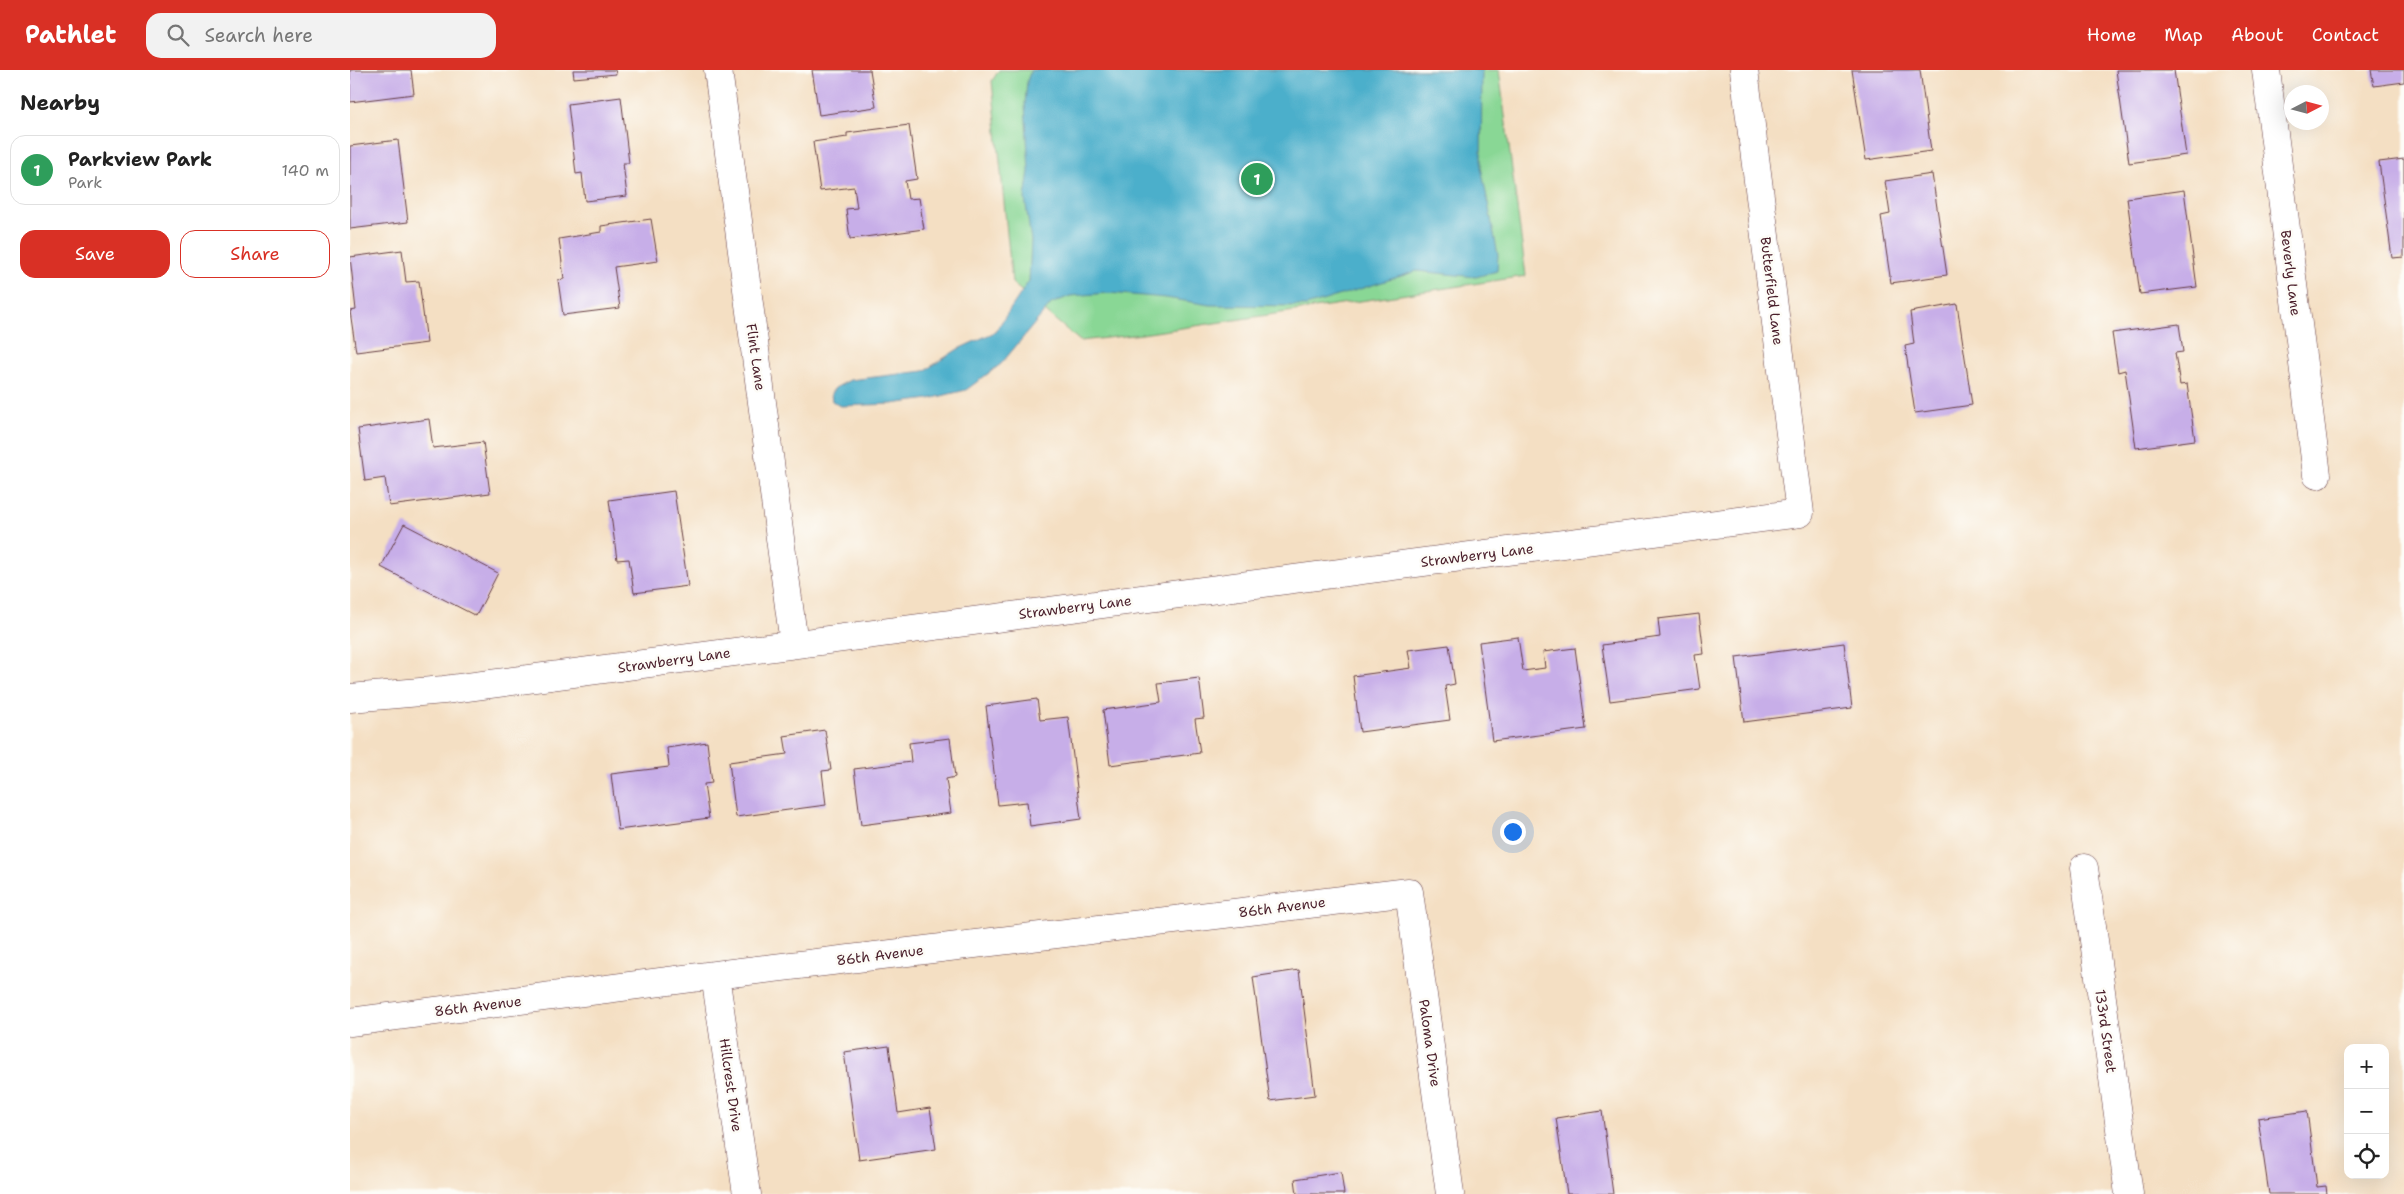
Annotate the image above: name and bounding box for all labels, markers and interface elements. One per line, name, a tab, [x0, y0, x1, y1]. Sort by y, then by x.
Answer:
search box	[146, 13, 496, 58]
text: Pathlet	[25, 19, 116, 51]
icon: search	[164, 21, 192, 49]
text: Search here	[204, 23, 313, 48]
text: Home	[2087, 23, 2136, 47]
text: Map	[2164, 23, 2203, 47]
text: About	[2231, 23, 2284, 47]
text: Contact	[2312, 23, 2379, 47]
north arrow	[2284, 85, 2329, 130]
text: Nearby	[20, 89, 100, 117]
text: Parkview Park	[68, 147, 212, 172]
text: 1	[33, 160, 41, 181]
text: 140 m	[282, 160, 329, 181]
pin: 1	[1241, 160, 1273, 198]
text: Park	[68, 172, 102, 193]
street label: Beverly Lane	[2277, 229, 2305, 317]
button: Save	[20, 230, 170, 278]
button: Share	[180, 230, 330, 278]
street label: Butterfield Lane	[1756, 236, 1788, 346]
street label: Flint Lane	[742, 322, 770, 392]
street label: Strawberry Lane	[1419, 539, 1535, 571]
street label: Strawberry Lane	[1017, 591, 1133, 623]
street label: Strawberry Lane	[616, 643, 732, 677]
your location	[1500, 819, 1526, 845]
street label: 86th Avenue	[1237, 893, 1327, 921]
street label: 86th Avenue	[835, 941, 925, 969]
street label: 133rd Street	[2091, 988, 2121, 1074]
street label: 86th Avenue	[433, 992, 523, 1020]
street label: Paloma Drive	[1415, 998, 1445, 1088]
street label: Hillcrest Drive	[716, 1037, 746, 1133]
map controls	[2344, 1044, 2389, 1179]
button: +	[2344, 1044, 2389, 1089]
button: −	[2344, 1089, 2389, 1134]
button: locate	[2344, 1134, 2389, 1179]

